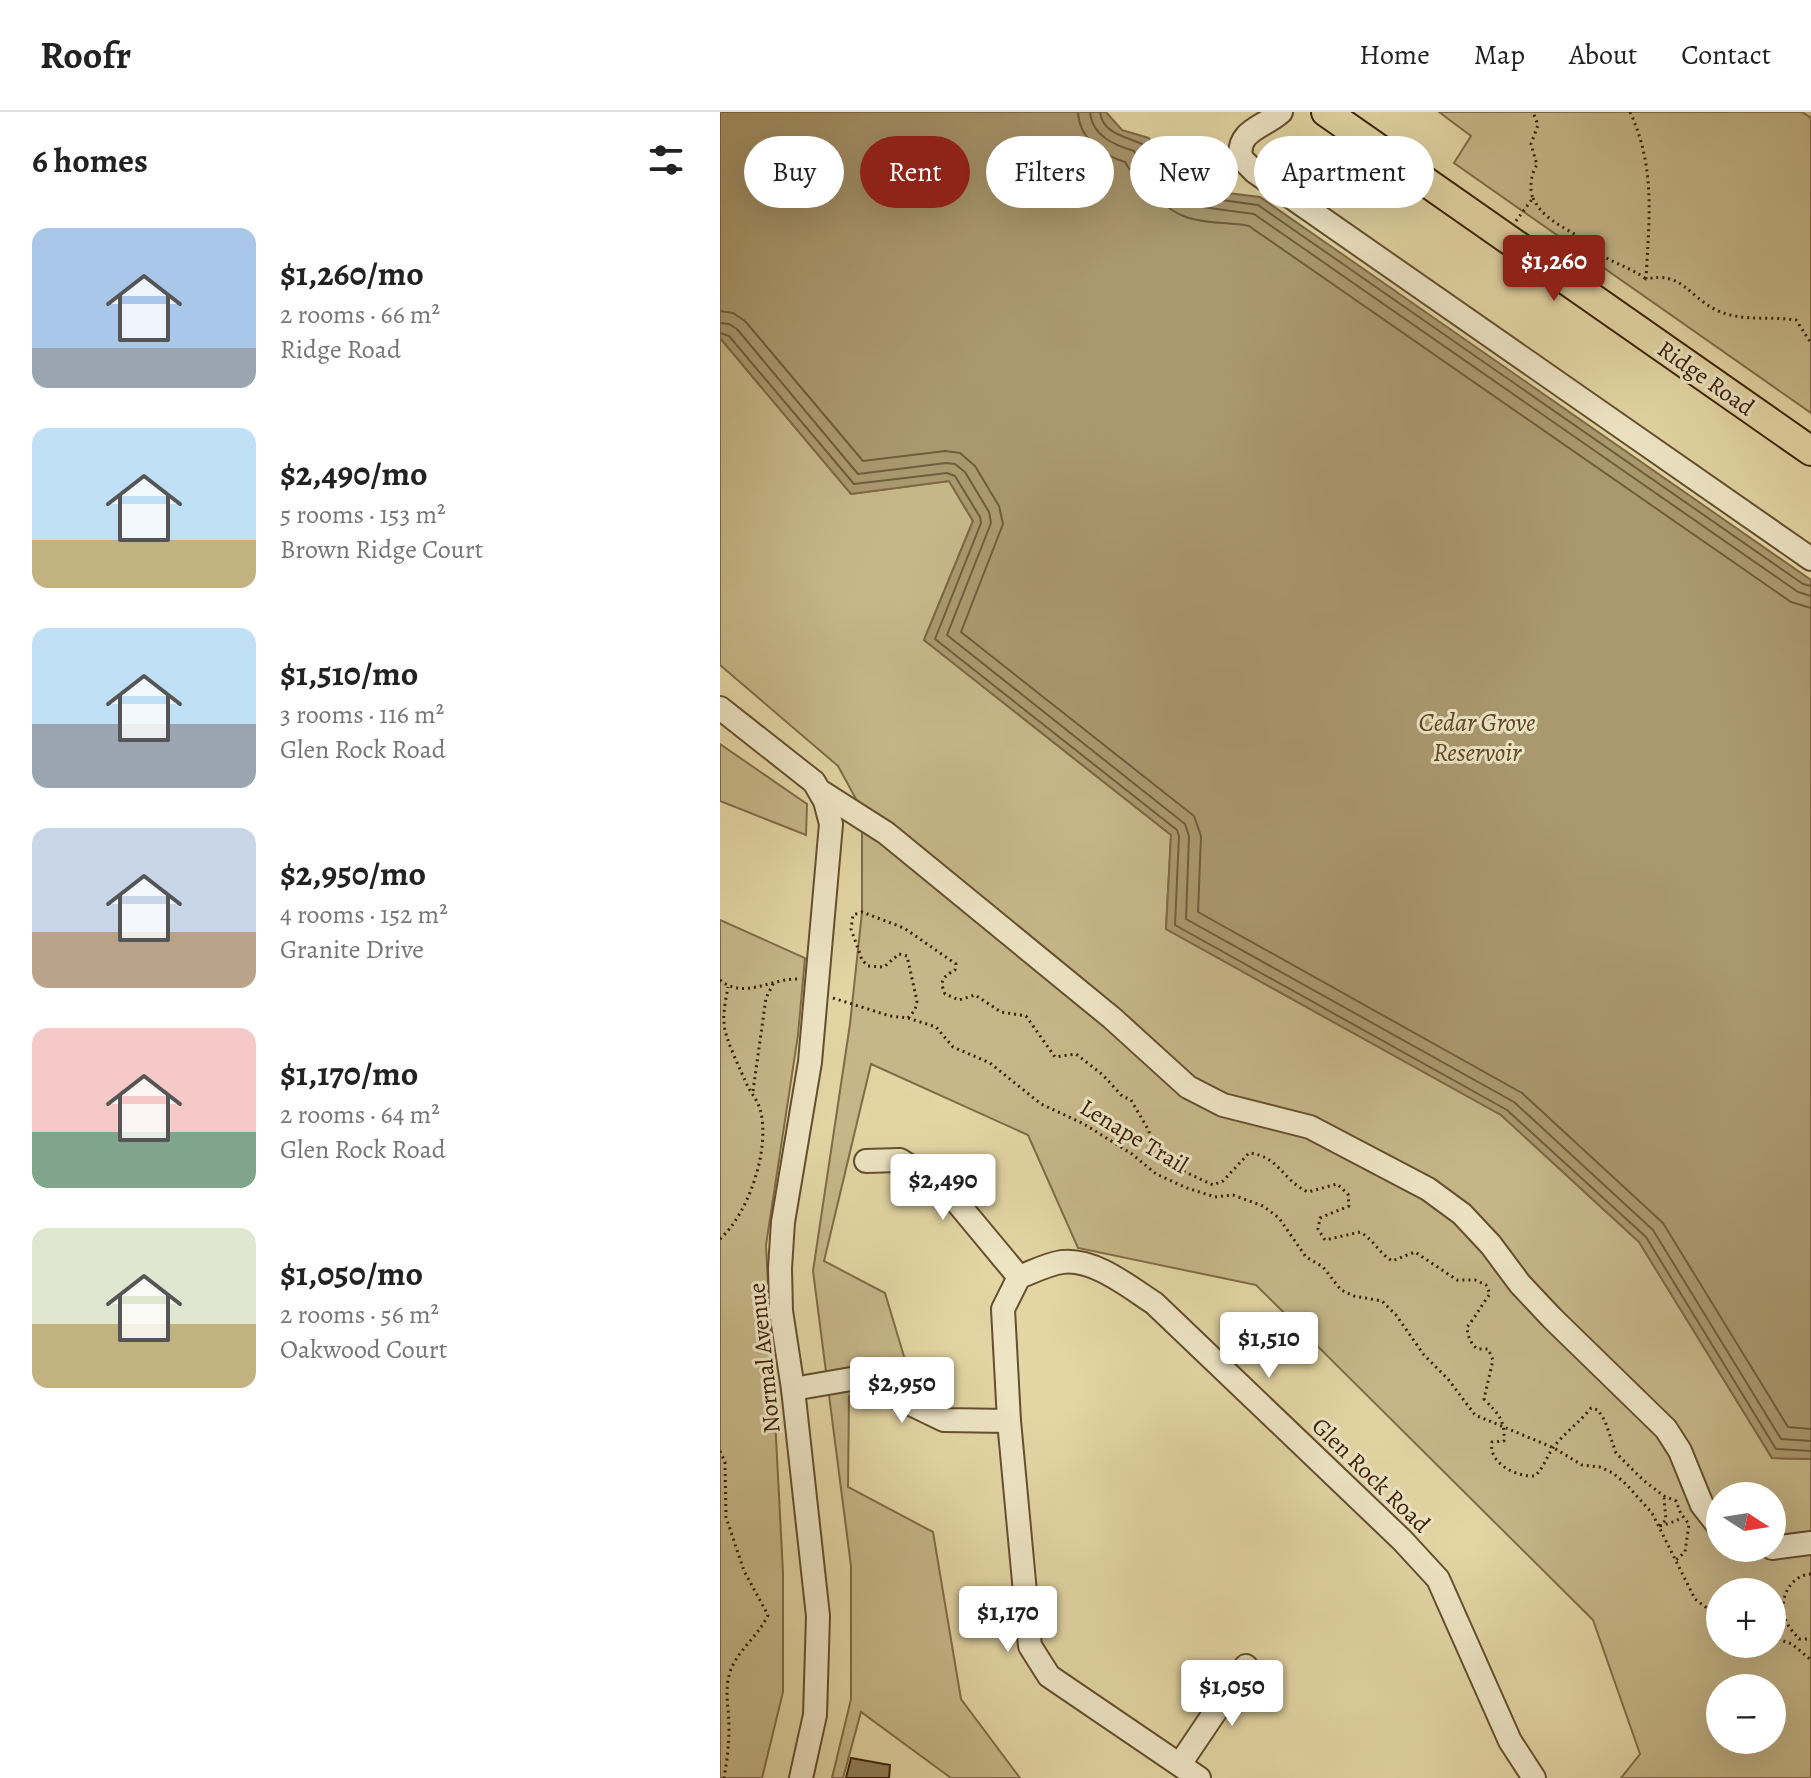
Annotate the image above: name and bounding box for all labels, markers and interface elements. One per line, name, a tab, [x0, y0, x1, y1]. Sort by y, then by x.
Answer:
text: Roofr	[40, 29, 131, 81]
text: Home	[1359, 36, 1430, 74]
text: Map	[1474, 36, 1525, 74]
text: About	[1569, 36, 1637, 74]
text: Contact	[1681, 36, 1771, 74]
chip: Buy	[744, 136, 844, 208]
chip: Rent	[860, 136, 970, 208]
chip: Filters	[986, 136, 1114, 208]
chip: New	[1130, 136, 1238, 208]
chip: Apartment	[1254, 136, 1434, 208]
text: 6 homes	[32, 137, 148, 184]
icon: filters	[644, 138, 688, 182]
pin: $1,260	[1489, 235, 1619, 303]
text: $1,260	[1521, 243, 1587, 278]
text: $1,260/mo	[280, 250, 424, 297]
icon: home	[96, 260, 192, 356]
text: 2 rooms · 66 m²	[280, 297, 440, 332]
text: Ridge Road	[280, 332, 401, 367]
street label: Ridge Road	[1651, 333, 1761, 423]
text: $2,490/mo	[280, 450, 427, 497]
icon: home	[96, 460, 192, 556]
text: 5 rooms · 153 m²	[280, 497, 446, 532]
text: Brown Ridge Court	[280, 532, 483, 567]
text: $1,510/mo	[280, 650, 418, 697]
icon: home	[96, 660, 192, 756]
text: 3 rooms · 116 m²	[280, 697, 444, 732]
water label: Cedar Grove Reservoir	[1419, 705, 1535, 770]
text: Glen Rock Road	[280, 732, 446, 767]
text: $2,950/mo	[280, 850, 426, 897]
icon: home	[96, 860, 192, 956]
text: 4 rooms · 152 m²	[280, 897, 448, 932]
text: Granite Drive	[280, 932, 424, 967]
text: $1,170/mo	[280, 1050, 418, 1097]
icon: home	[96, 1060, 192, 1156]
street label: Lenape Trail	[1074, 1091, 1194, 1181]
text: 2 rooms · 64 m²	[280, 1097, 440, 1132]
text: Glen Rock Road	[280, 1132, 446, 1167]
pin: $2,490	[878, 1154, 1008, 1222]
text: $2,490	[908, 1162, 978, 1197]
text: $1,050/mo	[280, 1250, 423, 1297]
icon: home	[96, 1260, 192, 1356]
street label: Normal Avenue	[740, 1281, 788, 1435]
text: 2 rooms · 56 m²	[280, 1297, 439, 1332]
pin: $1,510	[1204, 1312, 1334, 1380]
text: $1,510	[1238, 1320, 1300, 1355]
text: Oakwood Court	[280, 1332, 447, 1367]
pin: $2,950	[837, 1357, 967, 1425]
text: $2,950	[868, 1365, 936, 1400]
street label: Glen Rock Road	[1305, 1410, 1437, 1540]
north arrow	[1706, 1482, 1786, 1562]
map controls	[1706, 1482, 1786, 1754]
button: +	[1706, 1578, 1786, 1658]
pin: $1,170	[943, 1586, 1073, 1654]
text: $1,170	[977, 1594, 1039, 1629]
pin: $1,050	[1167, 1660, 1297, 1728]
text: $1,050	[1199, 1668, 1265, 1703]
button: −	[1706, 1674, 1786, 1754]

